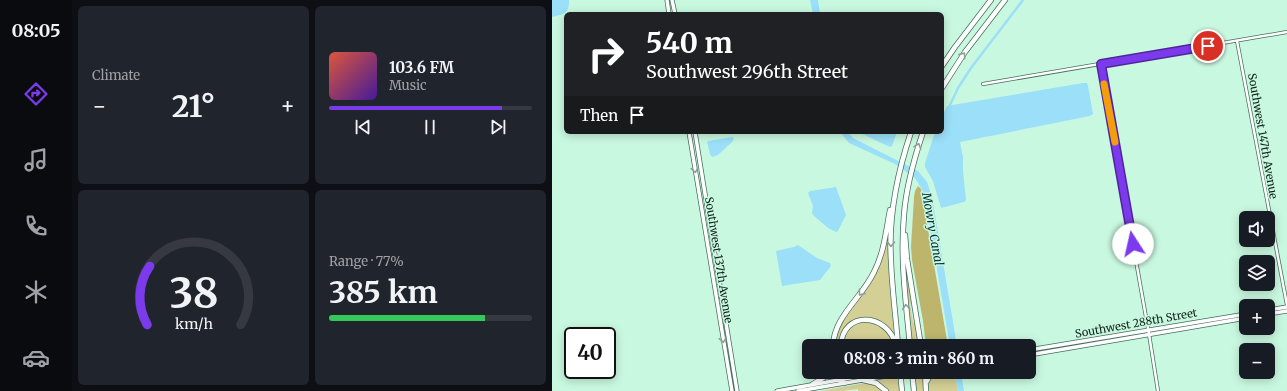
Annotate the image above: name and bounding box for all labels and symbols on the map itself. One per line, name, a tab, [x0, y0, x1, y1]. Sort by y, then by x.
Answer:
pin	[1191, 29, 1225, 63]
one-way arrow	[958, 53, 965, 60]
street label: Southwest 147th Avenue	[1245, 72, 1281, 200]
one-way arrow	[913, 143, 922, 150]
one-way arrow	[691, 167, 699, 174]
water label: Mowry Canal	[919, 190, 947, 267]
street label: Southwest 137th Avenue	[702, 196, 736, 325]
position arrow	[1112, 223, 1154, 265]
one-way arrow	[887, 241, 895, 247]
one-way arrow	[858, 288, 865, 295]
one-way arrow	[902, 304, 911, 310]
street label: Southwest 288th Street	[1074, 305, 1199, 341]
speed limit sign: 40	[564, 327, 616, 379]
one-way arrow	[719, 337, 727, 343]

